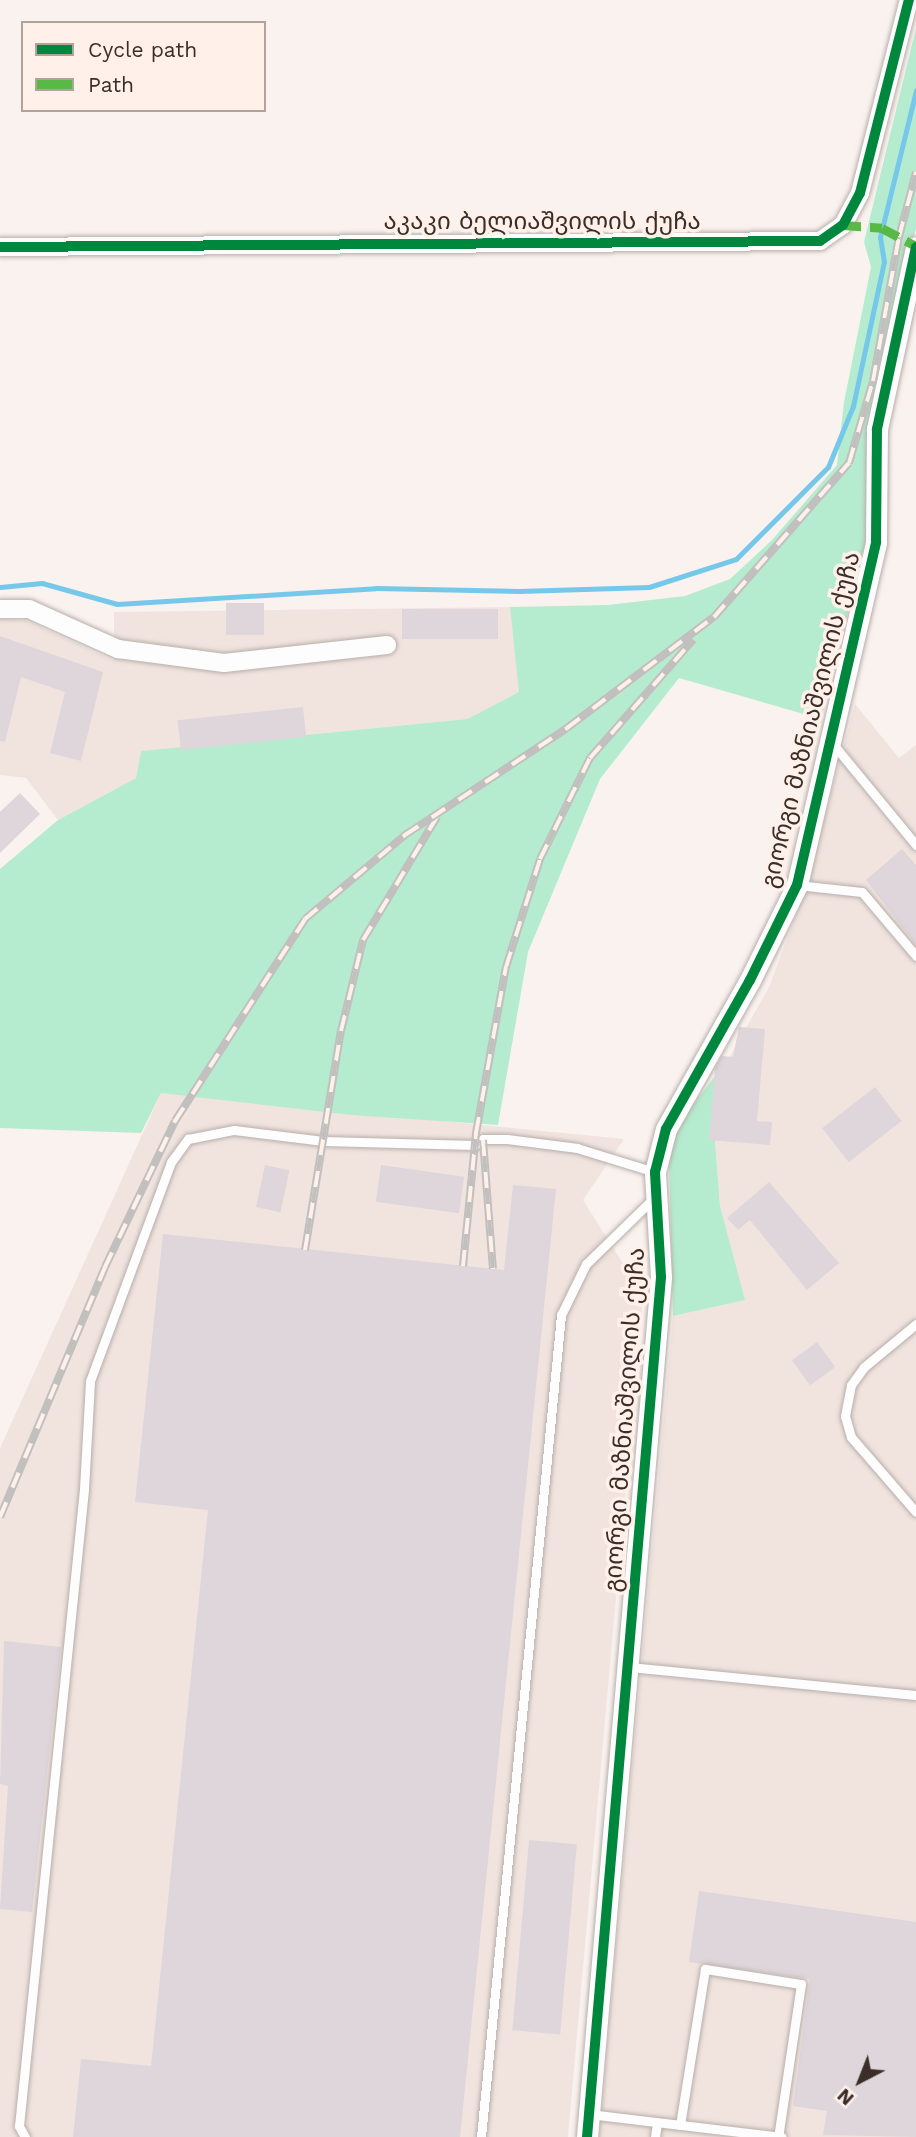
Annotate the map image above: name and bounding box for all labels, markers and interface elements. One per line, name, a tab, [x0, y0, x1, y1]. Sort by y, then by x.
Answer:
legend	[21, 21, 266, 112]
text: Cycle path	[88, 37, 197, 62]
text: Path	[88, 72, 134, 97]
street label: აკაკი ბელიაშვილის ქუჩა	[383, 208, 701, 236]
street label: გიორგი მაზნიაშვილის ქუჩა	[755, 549, 867, 891]
street label: გიორგი მაზნიაშვილის ქუჩა	[599, 1247, 651, 1593]
north arrow	[825, 2046, 895, 2116]
text: N	[833, 2084, 859, 2110]

